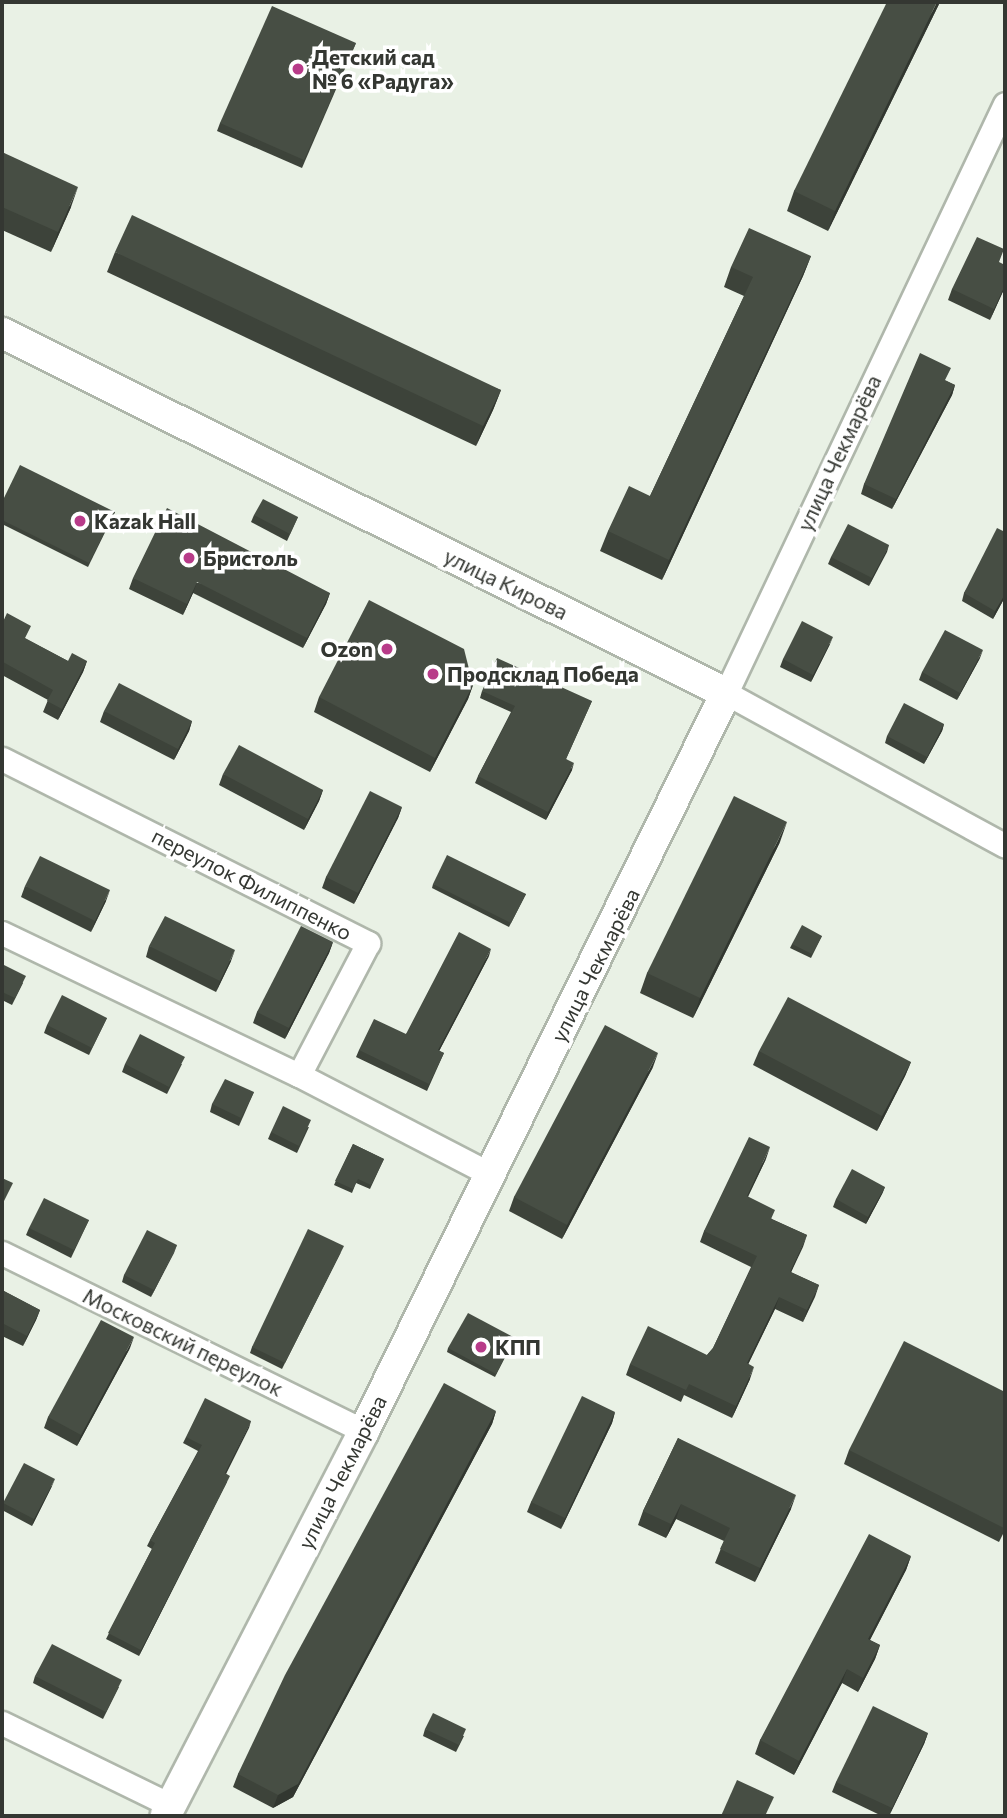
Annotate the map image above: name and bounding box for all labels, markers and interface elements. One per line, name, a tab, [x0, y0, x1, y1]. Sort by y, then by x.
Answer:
place label: Детский сад № 6 «Радуга»	[312, 44, 454, 94]
marker: Детский сад № 6 «Радуга»	[290, 61, 306, 77]
street label: улица Чекмарёва	[792, 371, 886, 535]
place label: Kazak Hall	[94, 508, 196, 534]
marker: Kazak Hall	[72, 513, 88, 529]
street label: улица Кирова	[440, 543, 572, 625]
place label: Бристоль	[203, 545, 298, 571]
marker: Бристоль	[181, 550, 197, 566]
place label: Ozon	[320, 636, 373, 662]
marker: Ozon	[379, 641, 395, 657]
place label: Продсклад Победа	[447, 661, 639, 687]
marker: Продсклад Победа	[425, 666, 441, 682]
street label: переулок Филиппенко	[148, 823, 356, 945]
street label: улица Чекмарёва	[545, 884, 645, 1046]
street label: Московский переулок	[79, 1283, 287, 1401]
place label: КПП	[495, 1334, 541, 1360]
marker: КПП	[473, 1339, 489, 1355]
street label: улица Чекмарёва	[292, 1391, 392, 1553]

